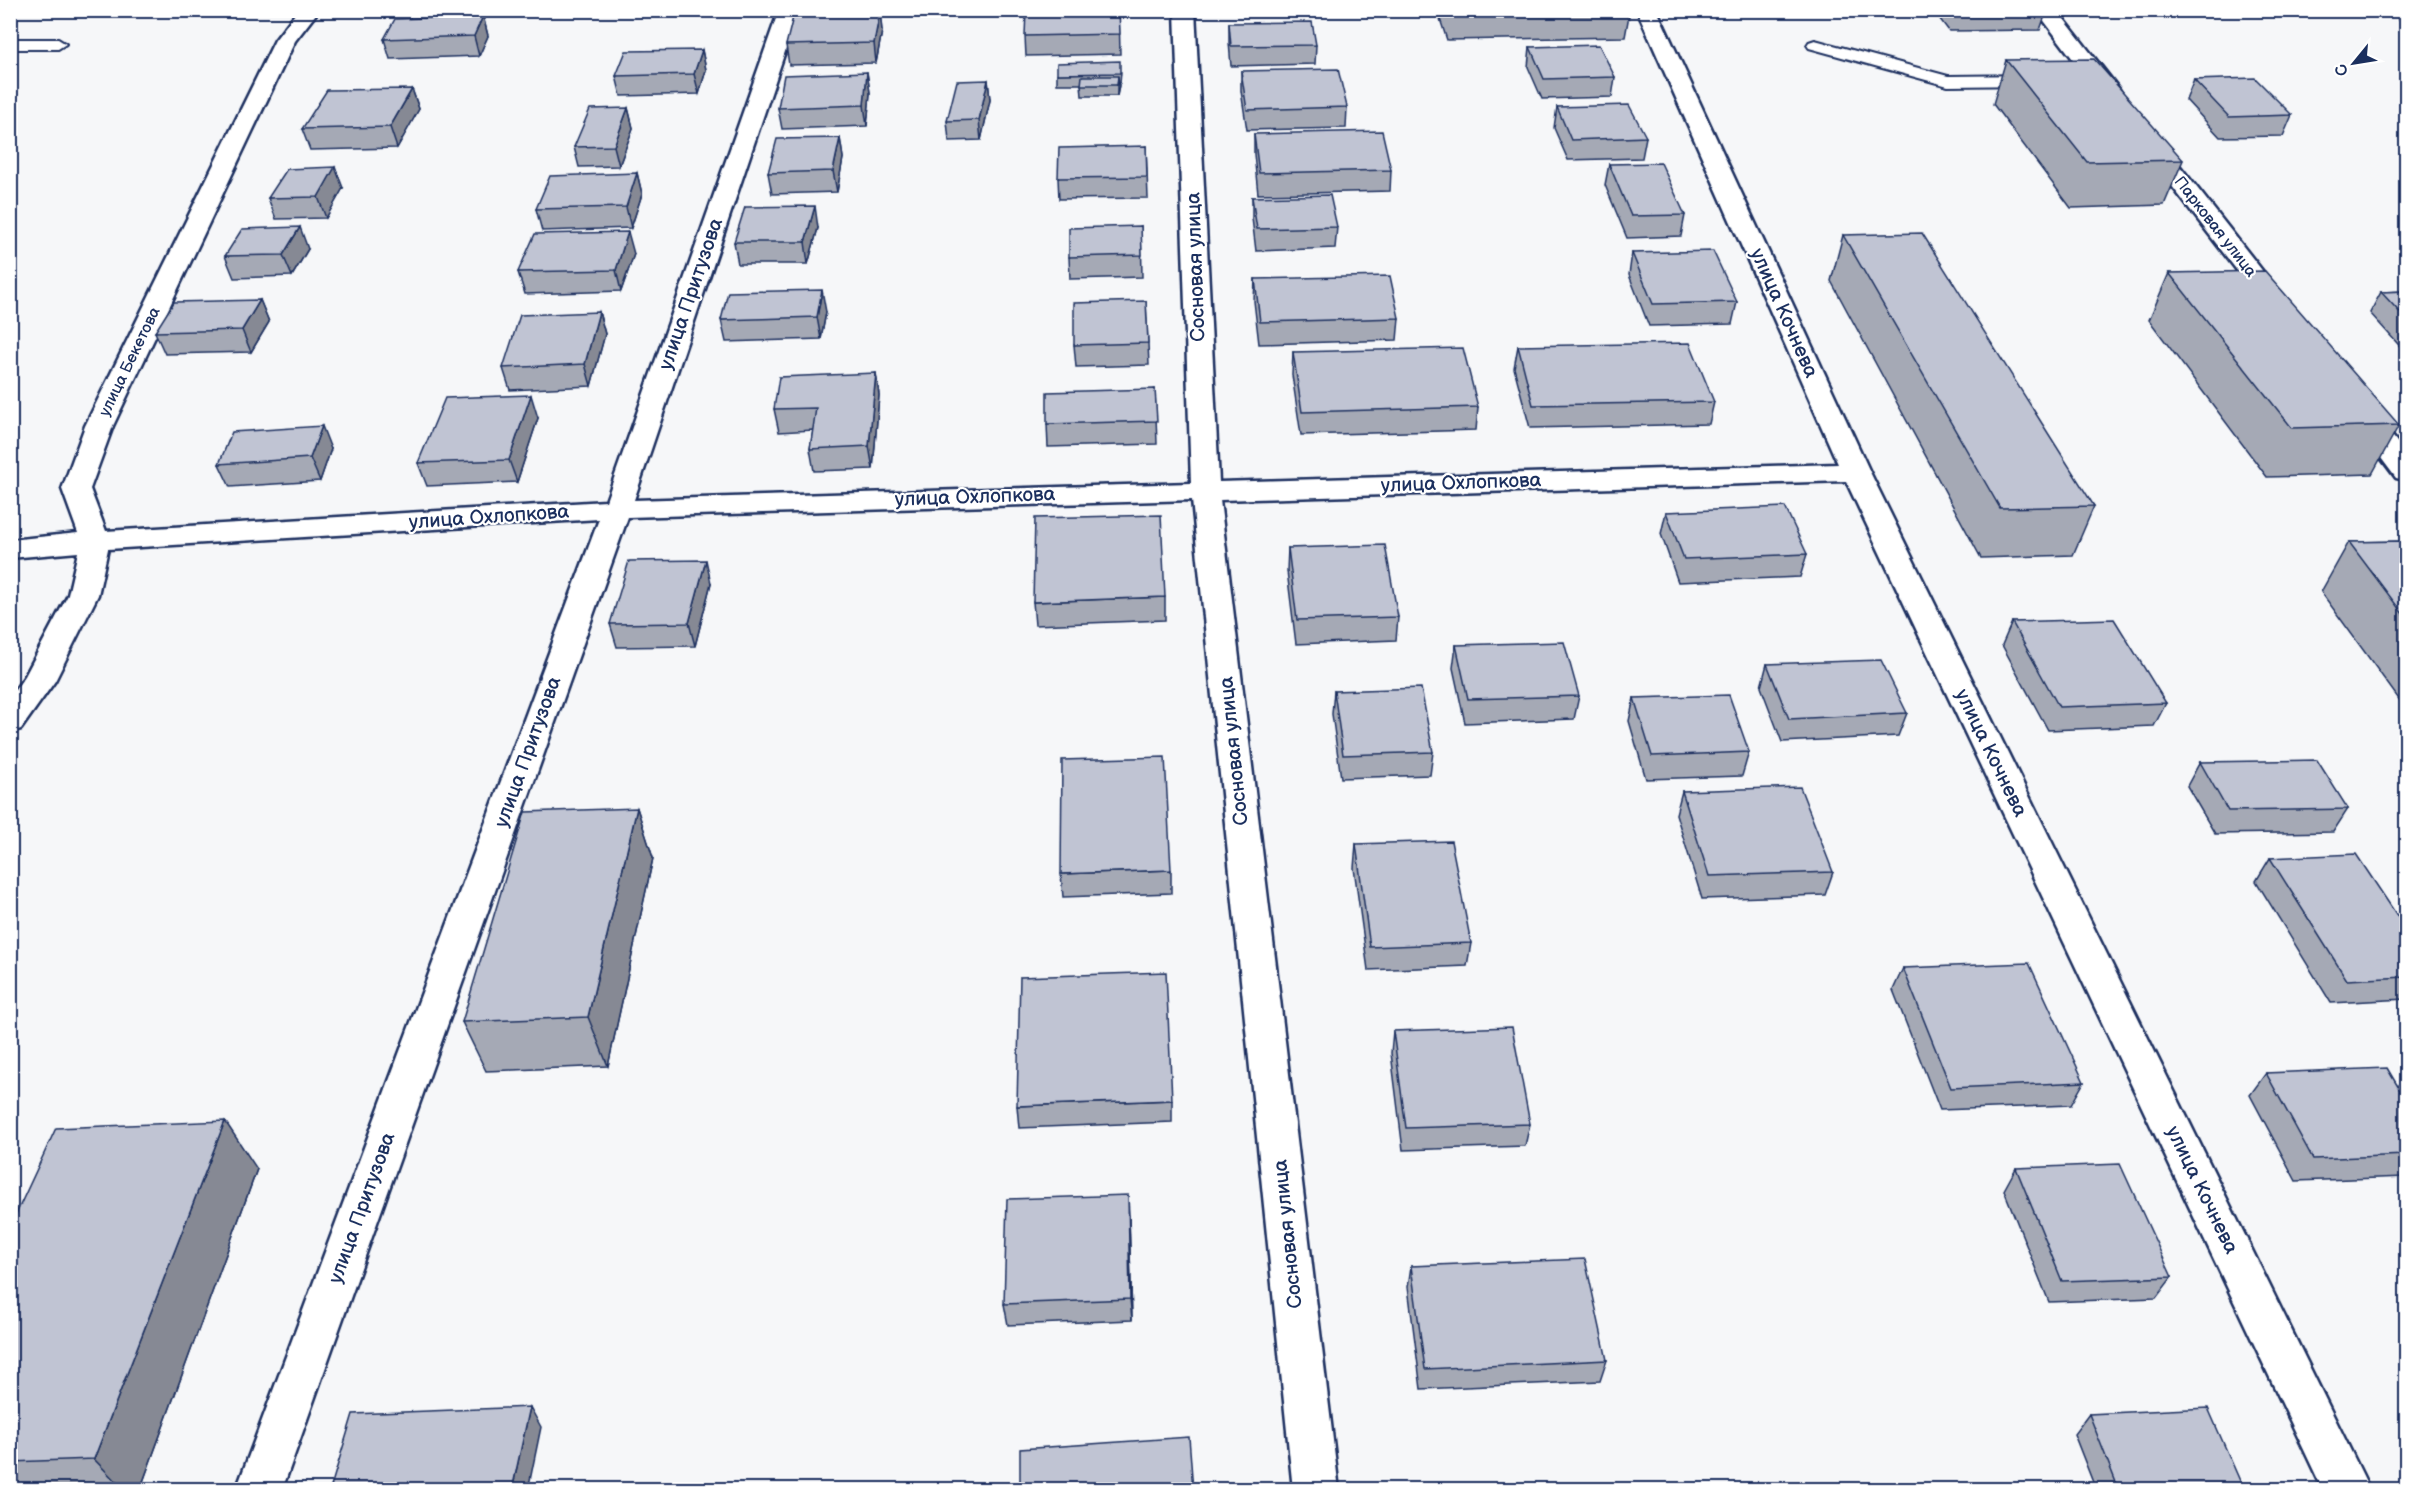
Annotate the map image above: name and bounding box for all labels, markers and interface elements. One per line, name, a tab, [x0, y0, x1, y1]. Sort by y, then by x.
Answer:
north arrow	[2324, 33, 2384, 93]
text: С	[2331, 60, 2353, 79]
street label: Парковая улица	[2170, 173, 2260, 281]
street label: Сосновая улица	[1181, 192, 1211, 342]
street label: улица Притузова	[654, 215, 728, 373]
street label: улица Кочнева	[1745, 245, 1823, 382]
street label: улица Бекетова	[95, 304, 165, 420]
street label: улица Охлопкова	[1380, 468, 1542, 498]
street label: улица Охлопкова	[894, 482, 1056, 512]
street label: улица Охлопкова	[408, 499, 570, 535]
street label: улица Притузова	[490, 673, 567, 831]
street label: Сосновая улица	[1214, 675, 1254, 827]
street label: улица Кочнева	[1950, 685, 2032, 821]
street label: улица Кочнева	[2161, 1122, 2243, 1258]
street label: улица Притузова	[324, 1129, 401, 1287]
street label: Сосновая улица	[1268, 1158, 1308, 1310]

